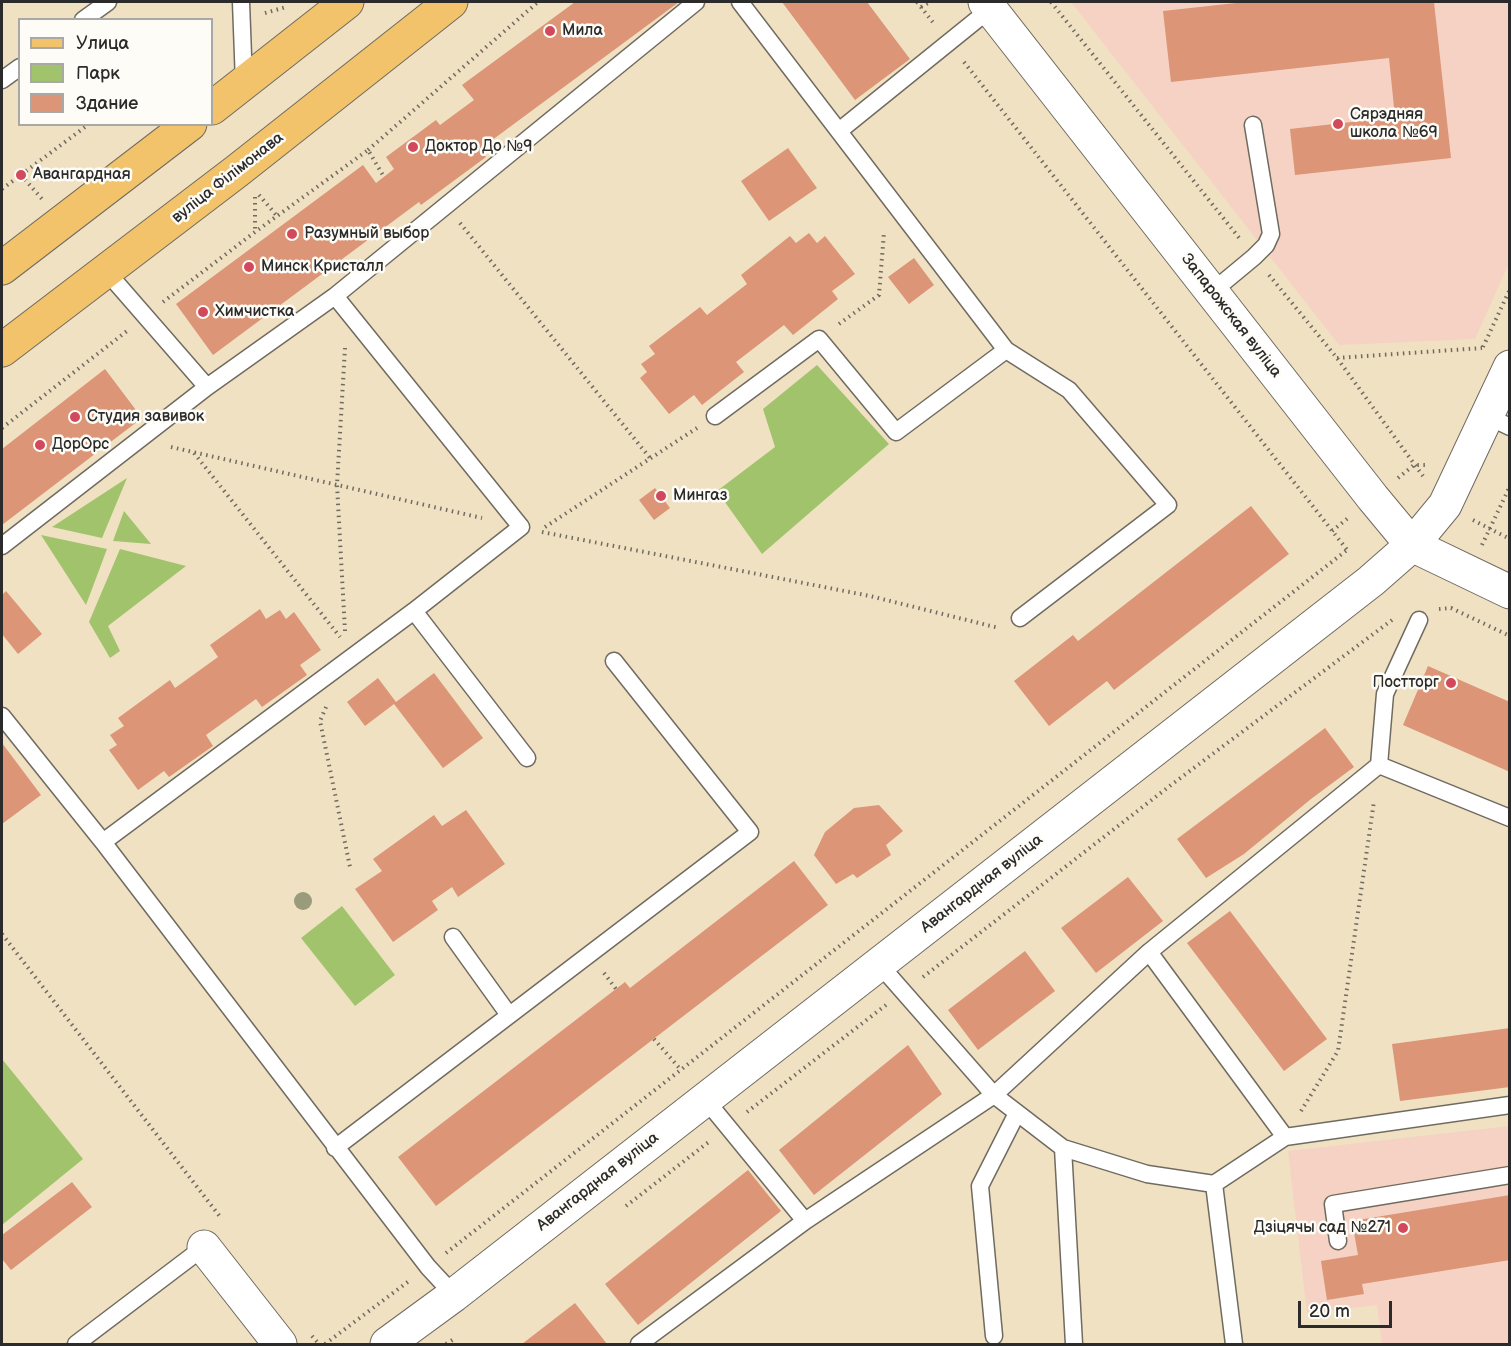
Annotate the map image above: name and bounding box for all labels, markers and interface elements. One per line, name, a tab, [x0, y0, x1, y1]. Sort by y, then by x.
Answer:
legend	[18, 18, 213, 126]
place label: Мила	[562, 21, 603, 41]
marker: Мила	[543, 24, 557, 38]
text: Улица	[76, 33, 129, 54]
text: Парк	[76, 63, 120, 84]
text: Здание	[76, 93, 138, 114]
place label: Сярэдняя школа №69	[1350, 105, 1438, 143]
marker: Сярэдняя школа №69	[1331, 117, 1345, 131]
street label: вуліца Філімонава	[168, 128, 288, 228]
place label: Доктор До №9	[425, 137, 532, 157]
marker: Доктор До №9	[406, 140, 420, 154]
place label: Авангардная	[33, 165, 131, 185]
marker: Авангардная	[14, 168, 28, 182]
place label: Разумный выбор	[304, 224, 429, 244]
marker: Разумный выбор	[285, 227, 299, 241]
street label: Запарожская вуліца	[1177, 250, 1285, 382]
place label: Минск Кристалл	[261, 257, 384, 277]
marker: Минск Кристалл	[242, 260, 256, 274]
place label: Химчистка	[215, 302, 294, 322]
marker: Химчистка	[196, 305, 210, 319]
place label: Студия завивок	[87, 407, 204, 427]
marker: Студия завивок	[68, 410, 82, 424]
place label: ДорОрс	[52, 435, 109, 455]
marker: ДорОрс	[33, 438, 47, 452]
place label: Мингаз	[673, 486, 727, 506]
marker: Мингаз	[654, 489, 668, 503]
place label: Постторг	[1373, 673, 1439, 693]
marker: Постторг	[1444, 676, 1458, 690]
street label: Авангардная вуліца	[917, 830, 1047, 938]
street label: Авангардная вуліца	[533, 1128, 663, 1236]
place label: Дзіцячы сад №271	[1254, 1218, 1391, 1238]
marker: Дзіцячы сад №271	[1396, 1221, 1410, 1235]
scale bar	[1301, 1289, 1396, 1327]
text: 20 m	[1309, 1301, 1350, 1322]

